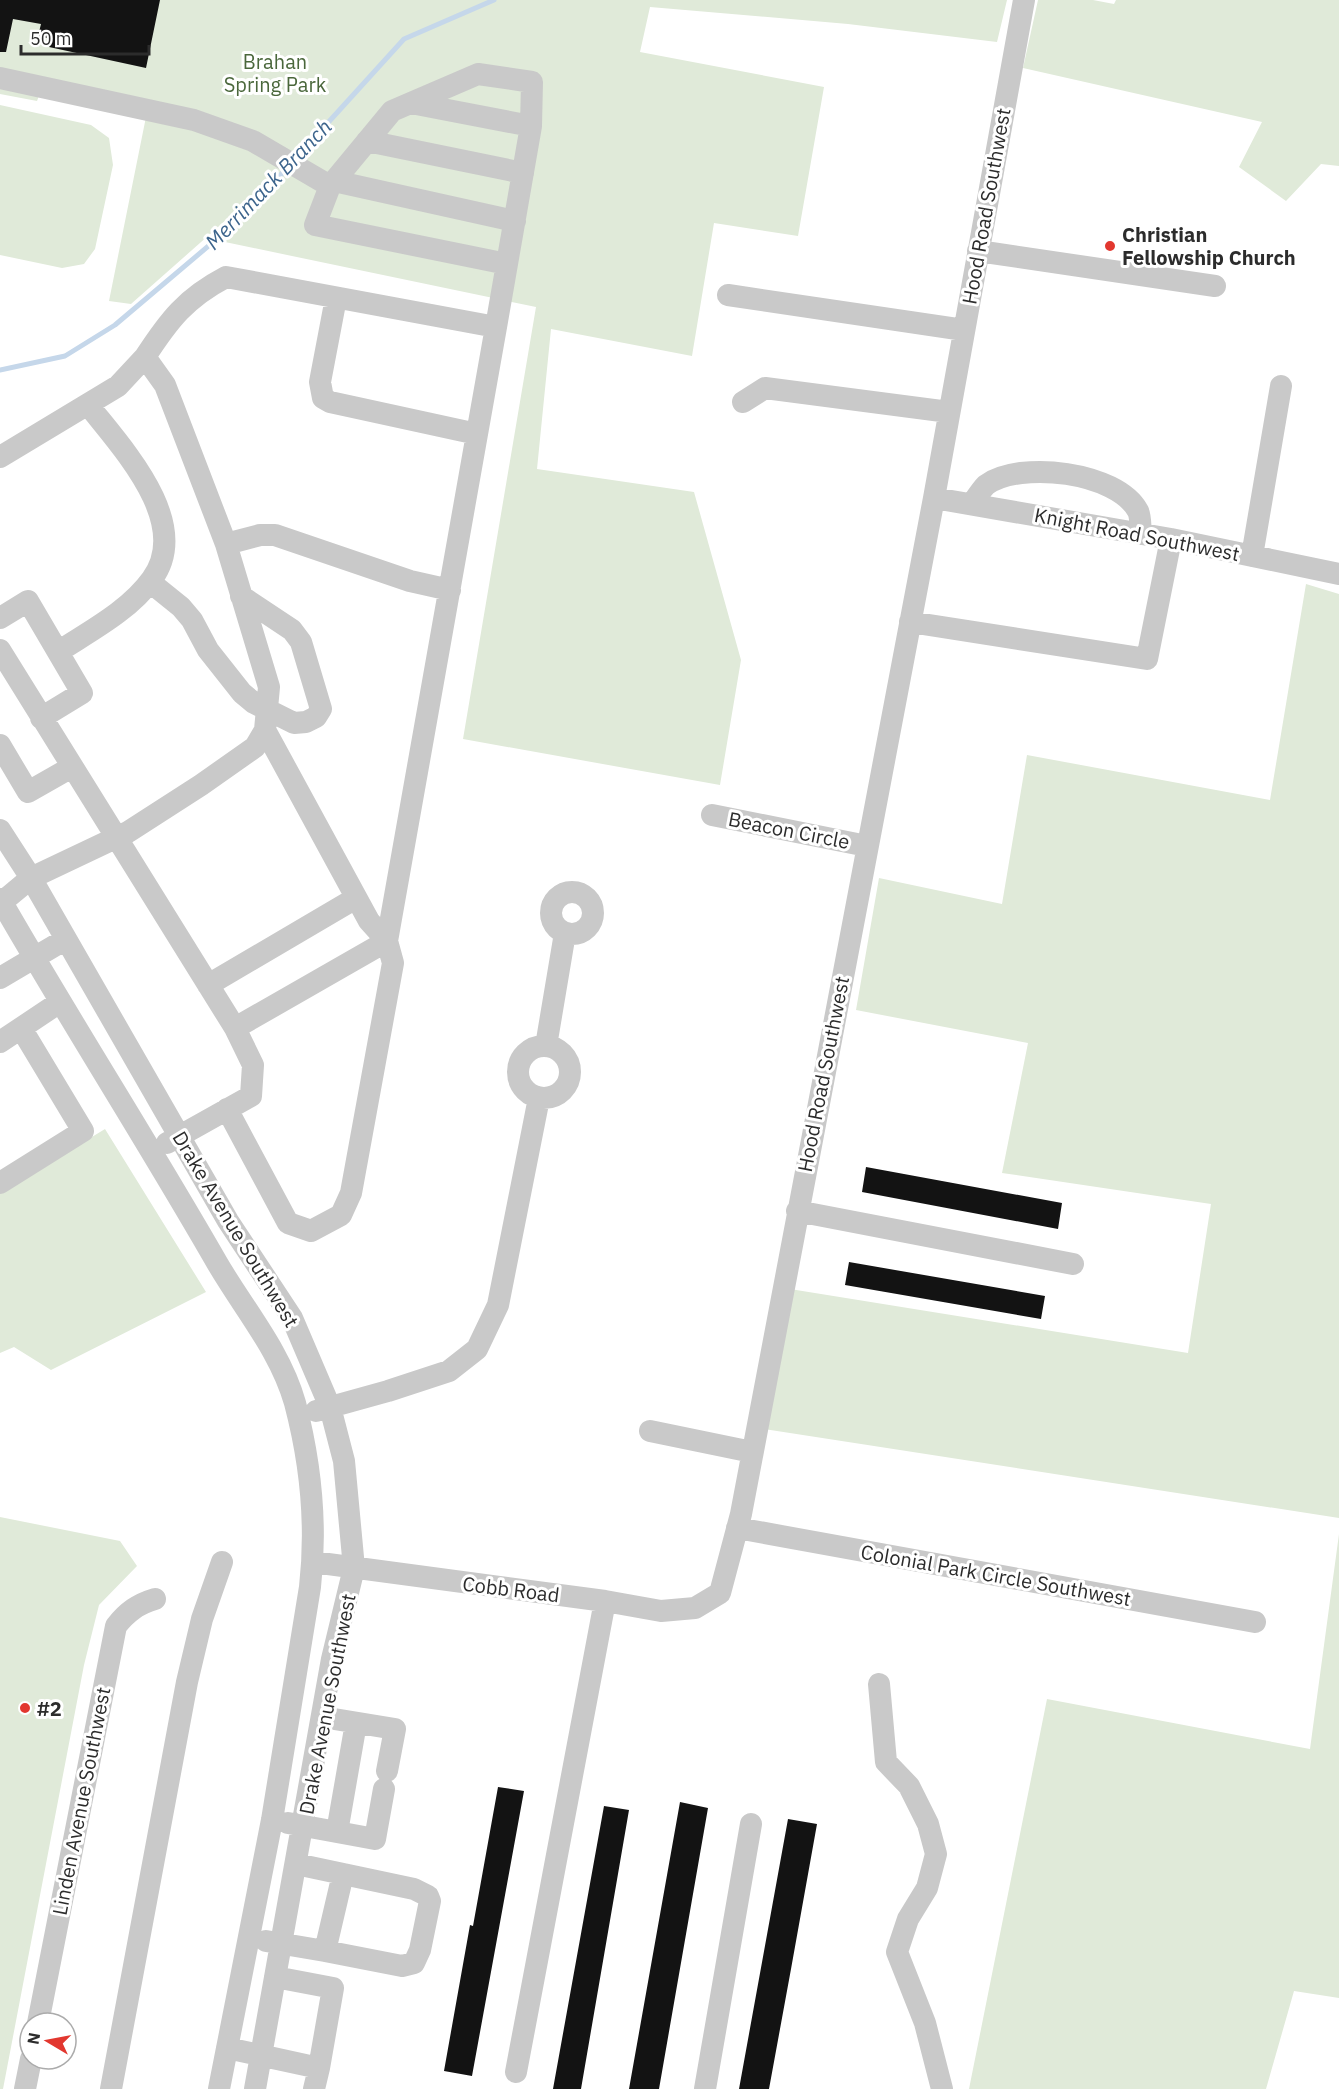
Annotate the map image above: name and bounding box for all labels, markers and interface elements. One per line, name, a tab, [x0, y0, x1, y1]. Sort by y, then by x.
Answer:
scale bar	[21, 18, 148, 56]
text: 50 m	[30, 27, 72, 50]
park label: Brahan Spring Park	[224, 48, 327, 98]
street label: Hood Road Southwest	[955, 106, 1017, 306]
water label: Merrimack Branch	[199, 113, 337, 255]
place label: Christian Fellowship Church	[1122, 221, 1296, 271]
marker: Christian Fellowship Church	[1103, 239, 1117, 253]
street label: Knight Road Southwest	[1032, 501, 1242, 567]
street label: Beacon Circle	[726, 805, 852, 855]
street label: Hood Road Southwest	[791, 974, 855, 1174]
street label: Drake Avenue Southwest	[167, 1126, 305, 1332]
street label: Colonial Park Circle Southwest	[859, 1538, 1133, 1612]
street label: Cobb Road	[461, 1570, 561, 1608]
street label: Drake Avenue Southwest	[292, 1591, 362, 1817]
street label: Linden Avenue Southwest	[46, 1685, 116, 1917]
place label: #2	[37, 1695, 62, 1722]
marker: #2	[18, 1701, 32, 1715]
north arrow	[18, 2011, 78, 2071]
text: N	[22, 2031, 44, 2046]

